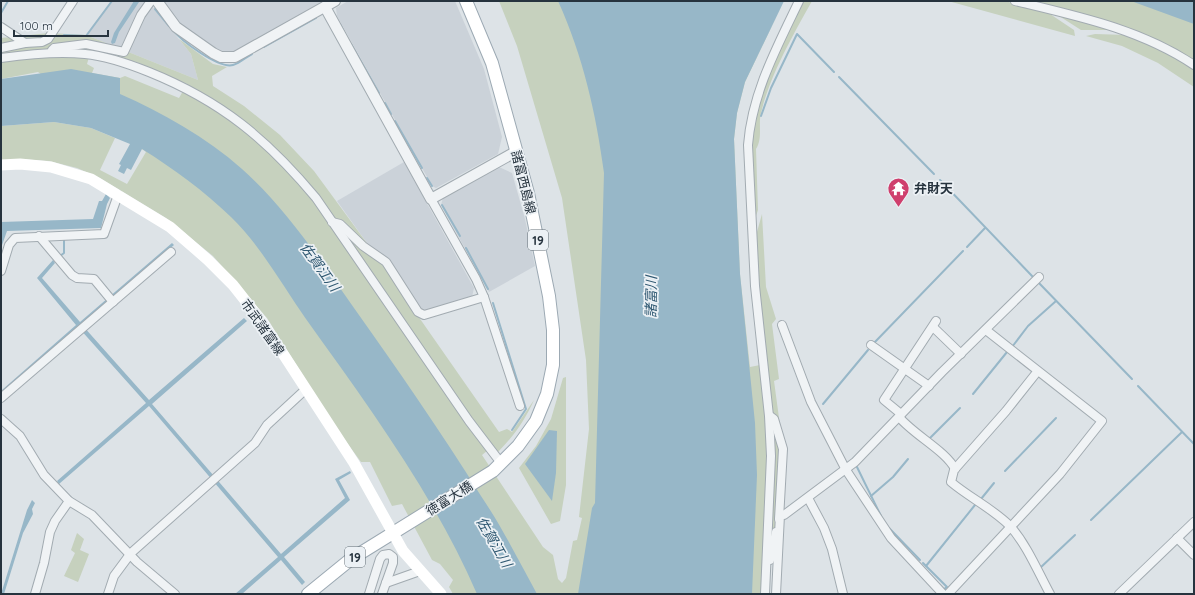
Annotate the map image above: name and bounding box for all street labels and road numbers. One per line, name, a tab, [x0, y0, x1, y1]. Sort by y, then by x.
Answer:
street label: 諸富西島線	[508, 149, 540, 215]
road number: 19	[528, 230, 548, 250]
street label: 市武諸富線	[238, 296, 288, 358]
street label: 徳富大橋	[423, 477, 475, 519]
road number: 19	[345, 547, 365, 567]

